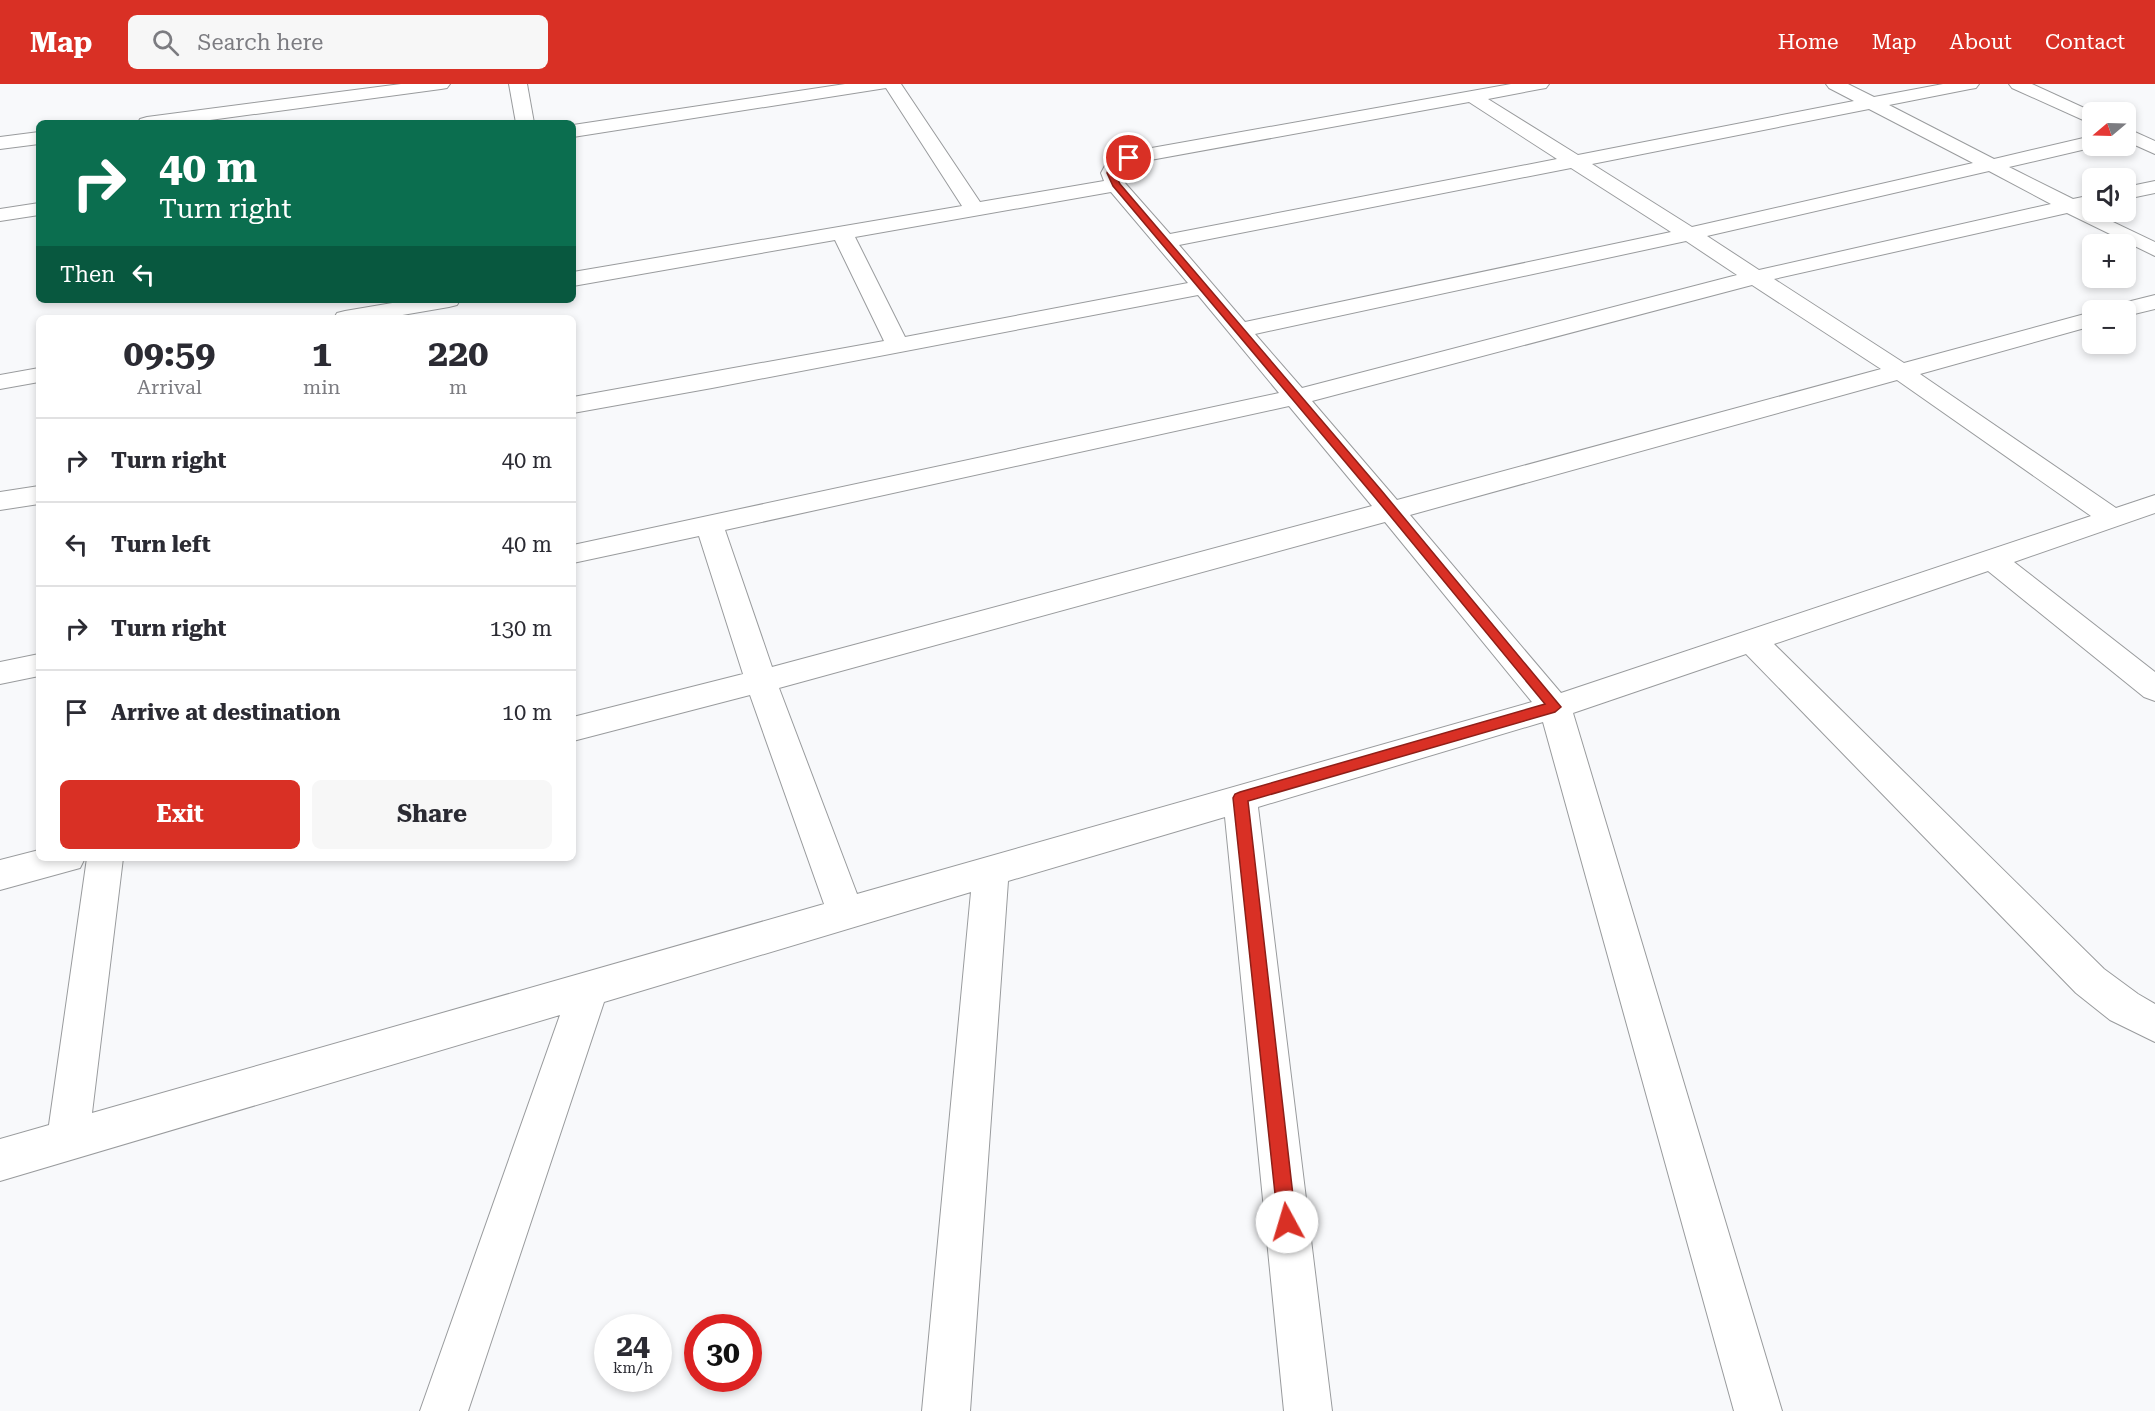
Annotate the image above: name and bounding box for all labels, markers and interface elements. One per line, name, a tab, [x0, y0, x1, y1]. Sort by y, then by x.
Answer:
search box	[128, 15, 548, 69]
text: Map	[30, 26, 92, 59]
icon: search	[149, 26, 182, 59]
text: Search here	[197, 30, 323, 55]
text: Home	[1778, 30, 1839, 54]
text: Map	[1872, 30, 1917, 54]
text: About	[1950, 30, 2012, 54]
text: Contact	[2045, 30, 2125, 54]
north arrow	[2082, 102, 2136, 156]
map controls	[2082, 102, 2136, 354]
pin	[1103, 132, 1154, 183]
icon: arrive	[1112, 141, 1145, 174]
text: 40 m	[159, 143, 257, 192]
icon: right	[60, 144, 138, 222]
button: sound	[2082, 168, 2136, 222]
text: Turn right	[159, 193, 292, 225]
button: +	[2082, 234, 2136, 288]
icon: left	[127, 258, 160, 291]
text: Then	[60, 262, 115, 287]
button: −	[2082, 300, 2136, 354]
text: 09:59	[124, 333, 215, 375]
text: 1	[312, 333, 332, 375]
text: 220	[428, 333, 488, 375]
text: Arrival	[137, 375, 202, 399]
text: min	[303, 375, 340, 399]
text: m	[449, 375, 467, 399]
icon: right	[60, 444, 93, 477]
text: Turn right	[111, 448, 226, 473]
text: 40 m	[502, 448, 552, 473]
icon: left	[60, 528, 93, 561]
text: Turn left	[111, 532, 211, 557]
text: 40 m	[502, 532, 552, 557]
icon: right	[60, 612, 93, 645]
text: Turn right	[111, 616, 226, 641]
text: 130 m	[489, 616, 552, 641]
icon: arrive	[60, 696, 93, 729]
text: Arrive at destination	[111, 700, 340, 725]
text: 10 m	[502, 700, 552, 725]
button: Exit	[60, 780, 300, 849]
button: Share	[312, 780, 552, 849]
position arrow	[1255, 1190, 1319, 1254]
speed limit sign: 30	[684, 1314, 762, 1392]
text: 24	[616, 1328, 650, 1363]
text: km/h	[613, 1359, 653, 1377]

